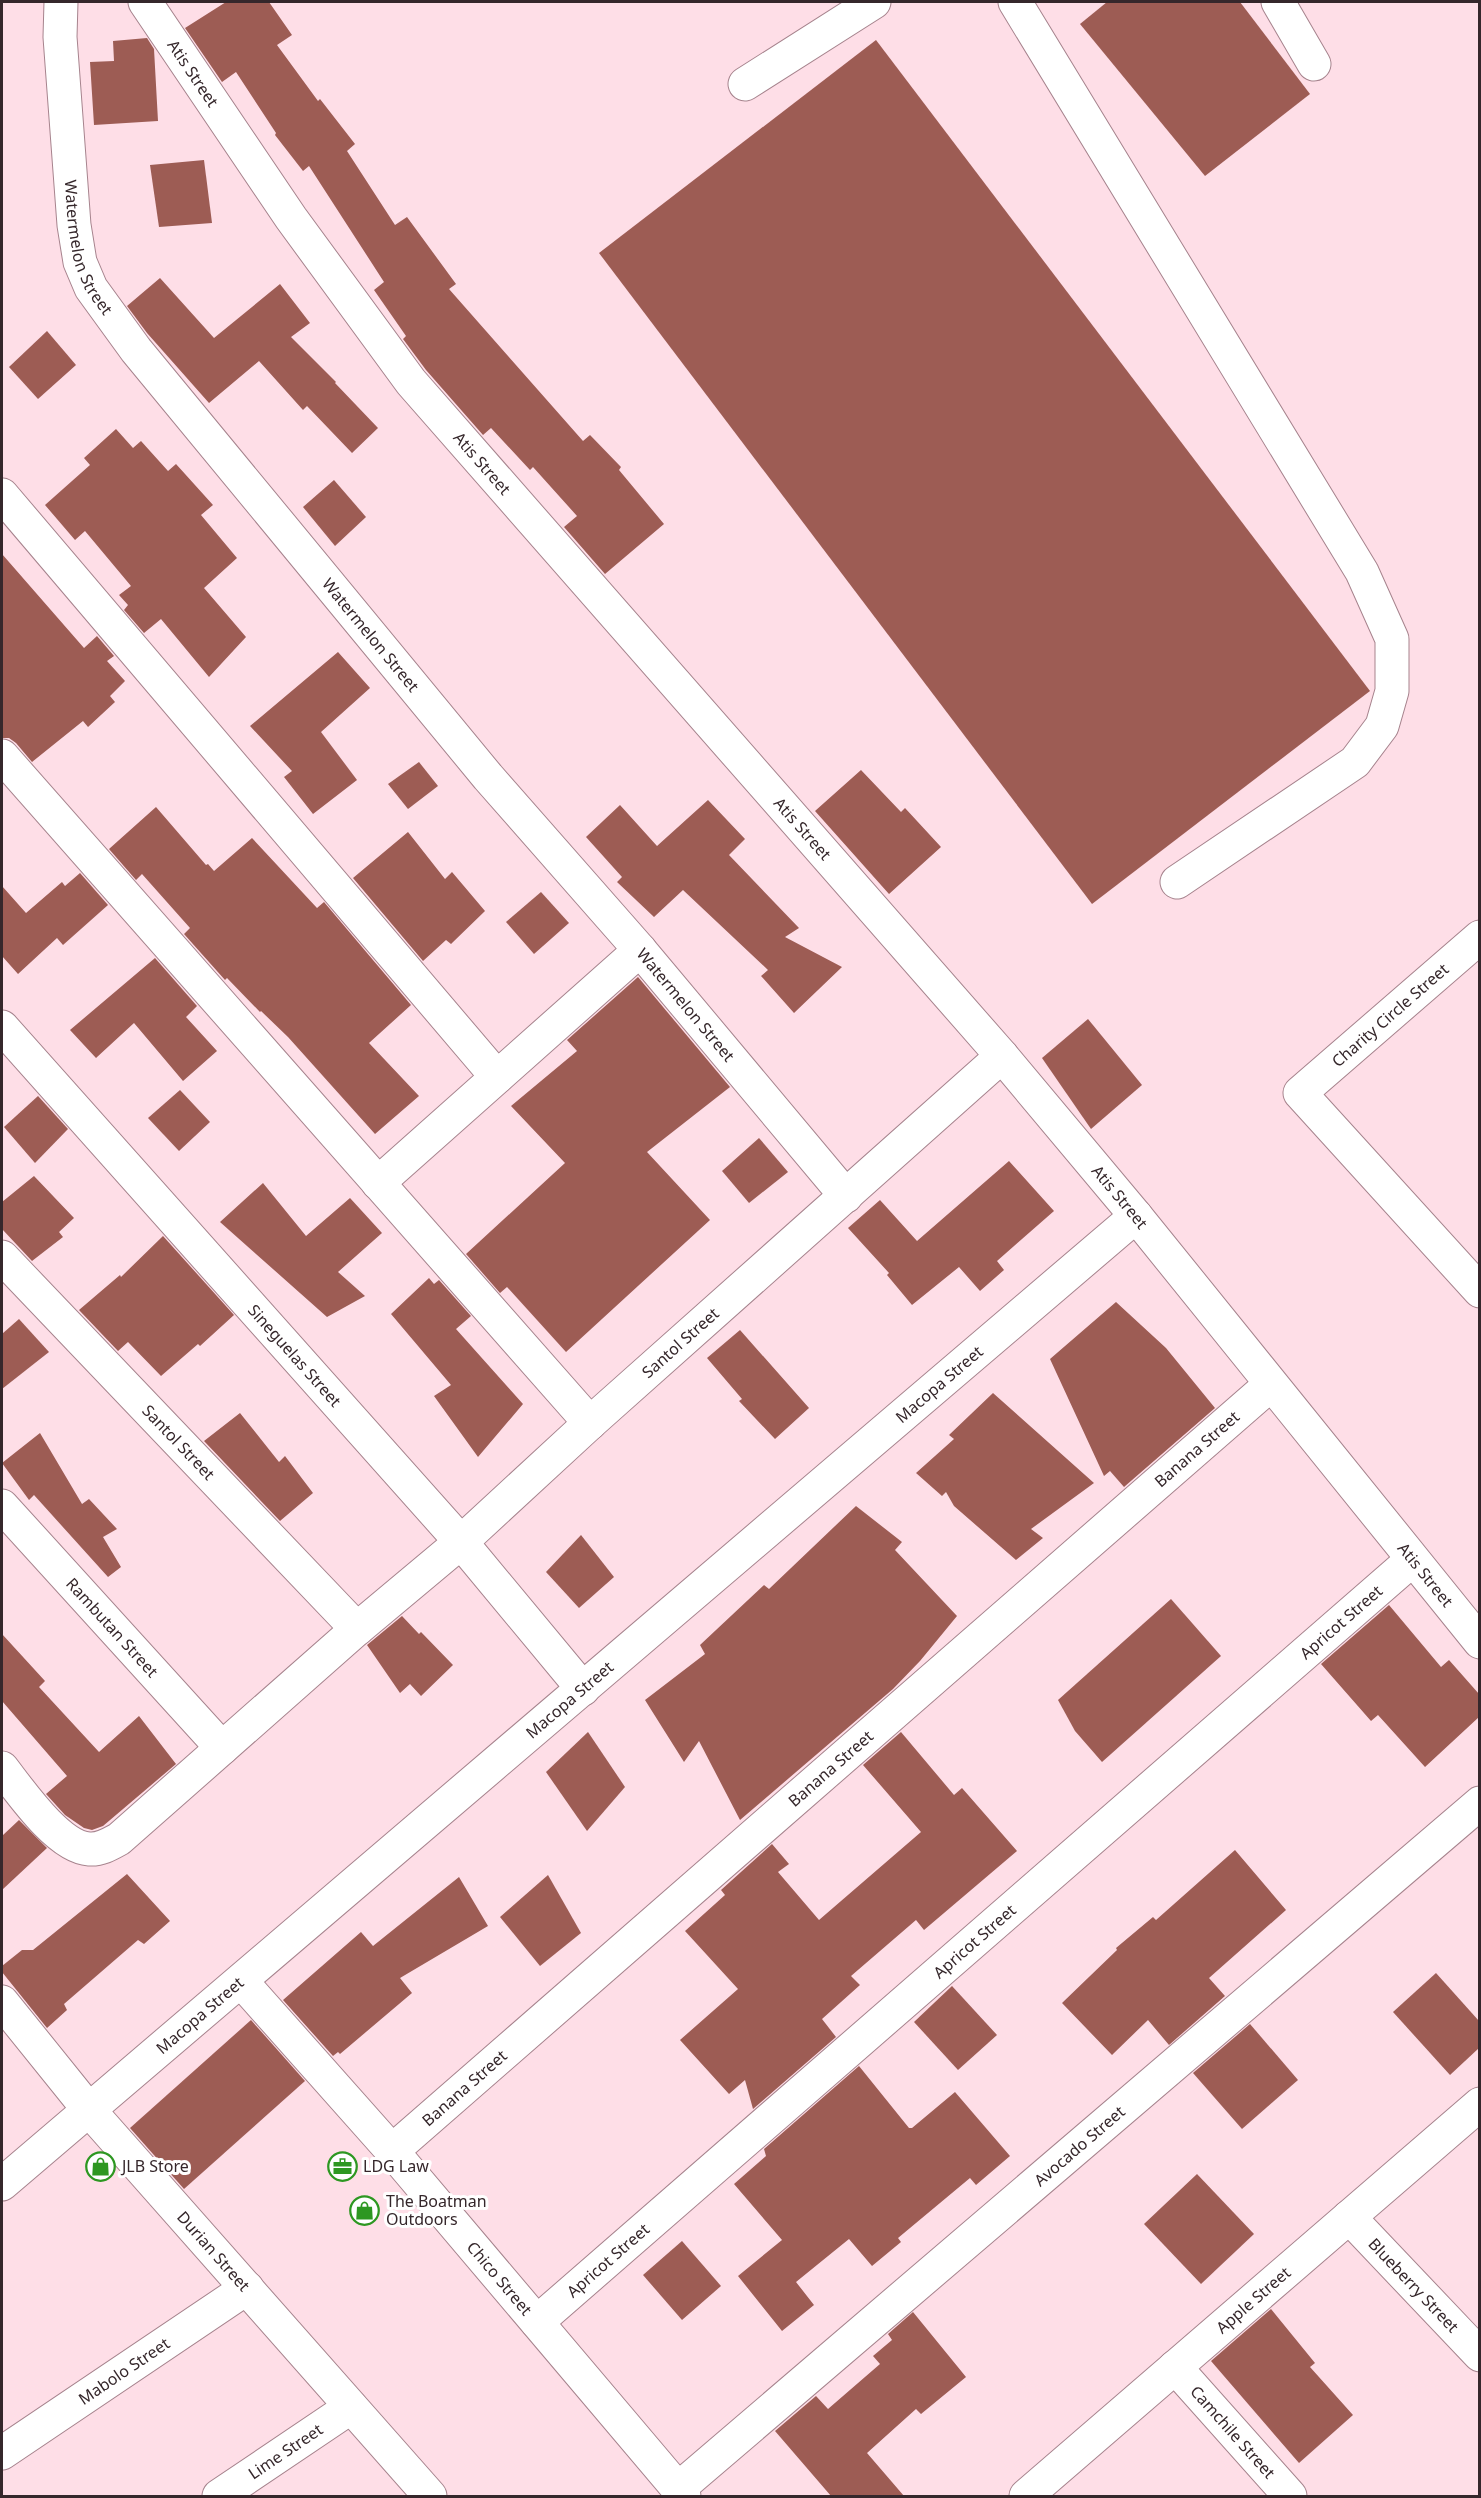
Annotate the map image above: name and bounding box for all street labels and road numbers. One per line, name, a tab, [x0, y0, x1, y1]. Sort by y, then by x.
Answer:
street label: Atis Street	[163, 35, 224, 111]
street label: Watermelon Street	[60, 179, 118, 319]
street label: Atis Street	[449, 427, 516, 500]
street label: Watermelon Street	[317, 573, 424, 697]
street label: Atis Street	[769, 793, 836, 865]
street label: Watermelon Street	[632, 943, 740, 1066]
street label: Charity Circle Street	[1327, 958, 1453, 1072]
street label: Atis Street	[1087, 1160, 1153, 1233]
street label: Sineguelas Street	[243, 1300, 346, 1412]
street label: Santol Street	[637, 1302, 724, 1383]
street label: Macopa Street	[891, 1340, 988, 1428]
street label: Santol Street	[138, 1400, 220, 1485]
street label: Banana Street	[1150, 1406, 1244, 1492]
street label: Atis Street	[1393, 1538, 1458, 1612]
street label: Rambutan Street	[61, 1573, 163, 1682]
street label: Apricot Street	[1295, 1580, 1387, 1664]
street label: Macopa Street	[521, 1656, 618, 1743]
street label: Banana Street	[783, 1725, 878, 1812]
street label: Apricot Street	[928, 1899, 1021, 1983]
street label: Macopa Street	[151, 1971, 248, 2059]
street label: Banana Street	[417, 2045, 512, 2131]
street label: Avocado Street	[1029, 2101, 1130, 2191]
street label: Durian Street	[172, 2206, 255, 2296]
street label: Apricot Street	[562, 2218, 654, 2302]
street label: Blueberry Street	[1364, 2233, 1464, 2337]
street label: Chico Street	[462, 2237, 537, 2320]
street label: Apple Street	[1211, 2261, 1295, 2338]
street label: Mabolo Street	[74, 2332, 174, 2410]
street label: Camchile Street	[1185, 2381, 1280, 2483]
street label: Lime Street	[244, 2418, 327, 2484]

